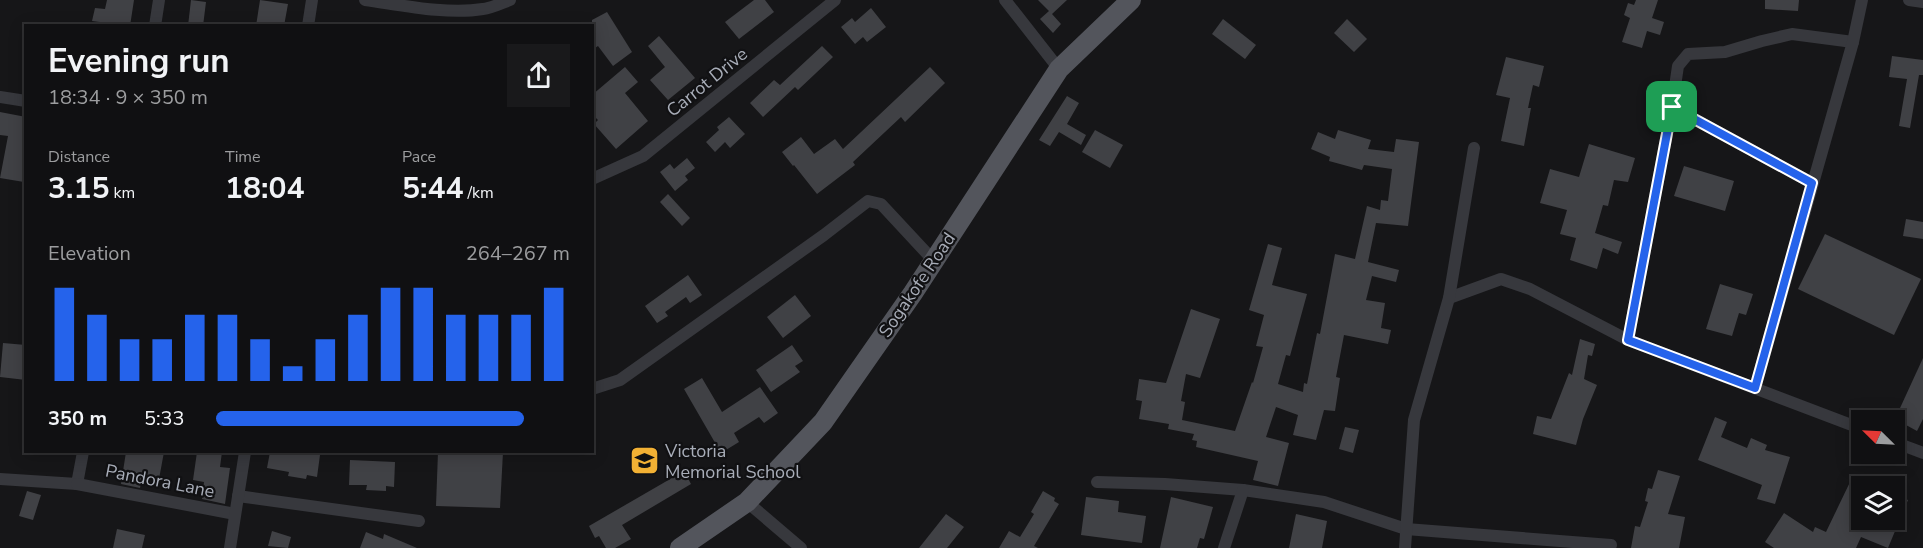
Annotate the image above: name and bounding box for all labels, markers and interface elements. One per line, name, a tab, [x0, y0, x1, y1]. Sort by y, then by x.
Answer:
text: Evening run	[48, 39, 230, 84]
street label: Carrot Drive	[661, 42, 753, 122]
button: share	[507, 44, 570, 107]
pin	[1646, 81, 1697, 132]
text: 18:34 · 9 × 350 m	[48, 84, 208, 111]
icon: arrive	[1655, 90, 1688, 123]
text: Distance	[48, 146, 110, 168]
text: Time	[225, 146, 261, 168]
text: Pace	[402, 146, 436, 168]
text: 3.15	[48, 168, 109, 209]
text: 18:04	[225, 168, 304, 209]
text: 5:44	[402, 168, 463, 209]
text: km	[109, 182, 135, 204]
text: /km	[463, 182, 494, 204]
street label: Sogakofe Road	[873, 228, 961, 342]
text: Elevation	[48, 240, 131, 267]
text: 264–267 m	[466, 240, 570, 267]
text: 350 m	[48, 405, 107, 432]
text: 5:33	[144, 405, 185, 432]
north arrow	[1851, 410, 1905, 464]
map controls	[1851, 410, 1905, 530]
place label: Victoria Memorial School	[664, 439, 801, 484]
school or university icon: Victoria Memorial School	[628, 445, 660, 477]
street label: Pandora Lane	[103, 459, 217, 503]
button: layers	[1851, 476, 1905, 530]

